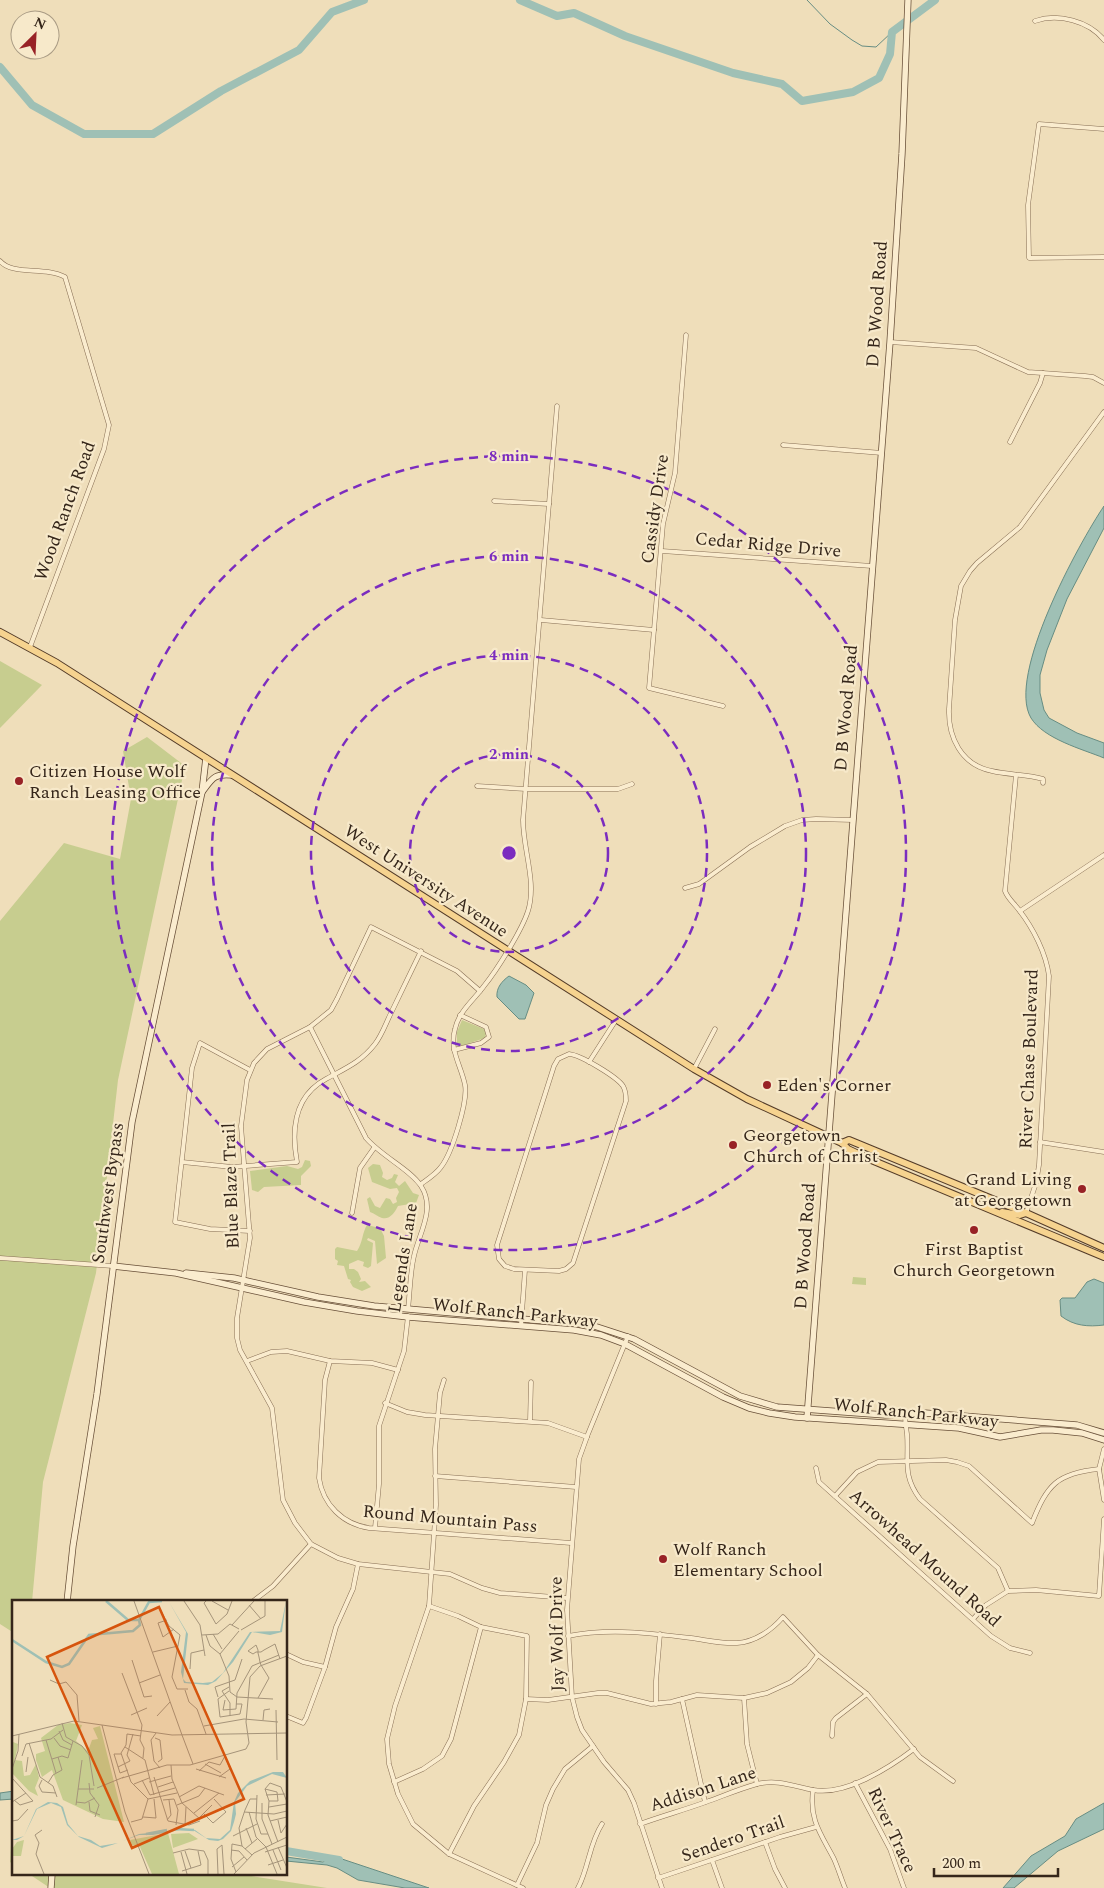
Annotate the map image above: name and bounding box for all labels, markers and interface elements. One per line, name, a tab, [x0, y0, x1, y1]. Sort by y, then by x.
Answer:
north arrow	[10, 10, 60, 60]
text: N	[31, 12, 50, 35]
street label: D B Wood Road	[859, 240, 895, 368]
street label: Wood Ranch Road	[27, 437, 103, 585]
text: 8 min	[489, 445, 529, 468]
street label: Cassidy Drive	[634, 453, 676, 565]
street label: Cedar Ridge Drive	[694, 525, 842, 565]
text: 6 min	[489, 545, 529, 568]
text: 4 min	[489, 644, 529, 667]
street label: D B Wood Road	[827, 644, 865, 772]
text: 2 min	[489, 743, 529, 766]
place label: Citizen House Wolf Ranch Leasing Office	[29, 758, 201, 806]
marker: Citizen House Wolf Ranch Leasing Office	[13, 775, 25, 787]
street label: West University Avenue	[338, 818, 514, 944]
centre of rings	[500, 844, 518, 862]
street label: River Chase Boulevard	[1012, 968, 1046, 1150]
place label: Eden's Corner	[777, 1072, 891, 1099]
marker: Eden's Corner	[761, 1079, 773, 1091]
street label: Southwest Bypass	[85, 1121, 131, 1265]
street label: Blue Blaze Trail	[215, 1122, 247, 1250]
place label: Georgetown Church of Christ	[743, 1122, 878, 1170]
marker: Georgetown Church of Christ	[727, 1139, 739, 1151]
place label: Grand Living at Georgetown	[954, 1166, 1072, 1214]
street label: D B Wood Road	[787, 1182, 823, 1310]
marker: Grand Living at Georgetown	[1076, 1183, 1088, 1195]
street label: Legends Lane	[381, 1201, 425, 1315]
marker: First Baptist Church Georgetown	[968, 1224, 980, 1236]
place label: First Baptist Church Georgetown	[893, 1236, 1055, 1284]
street label: Wolf Ranch Parkway	[431, 1291, 600, 1335]
street label: Wolf Ranch Parkway	[832, 1391, 1001, 1435]
street label: Arrowhead Mound Road	[843, 1482, 1007, 1634]
street label: Round Mountain Pass	[361, 1498, 539, 1540]
place label: Wolf Ranch Elementary School	[673, 1536, 823, 1584]
marker: Wolf Ranch Elementary School	[657, 1553, 669, 1565]
street label: Jay Wolf Drive	[542, 1576, 572, 1692]
inset map	[12, 1600, 288, 1876]
street label: Addison Lane	[646, 1759, 760, 1819]
street label: River Trace	[860, 1783, 924, 1877]
street label: Sendero Trail	[678, 1809, 788, 1869]
scale bar	[934, 1846, 1058, 1878]
text: 200 m	[942, 1852, 981, 1875]

